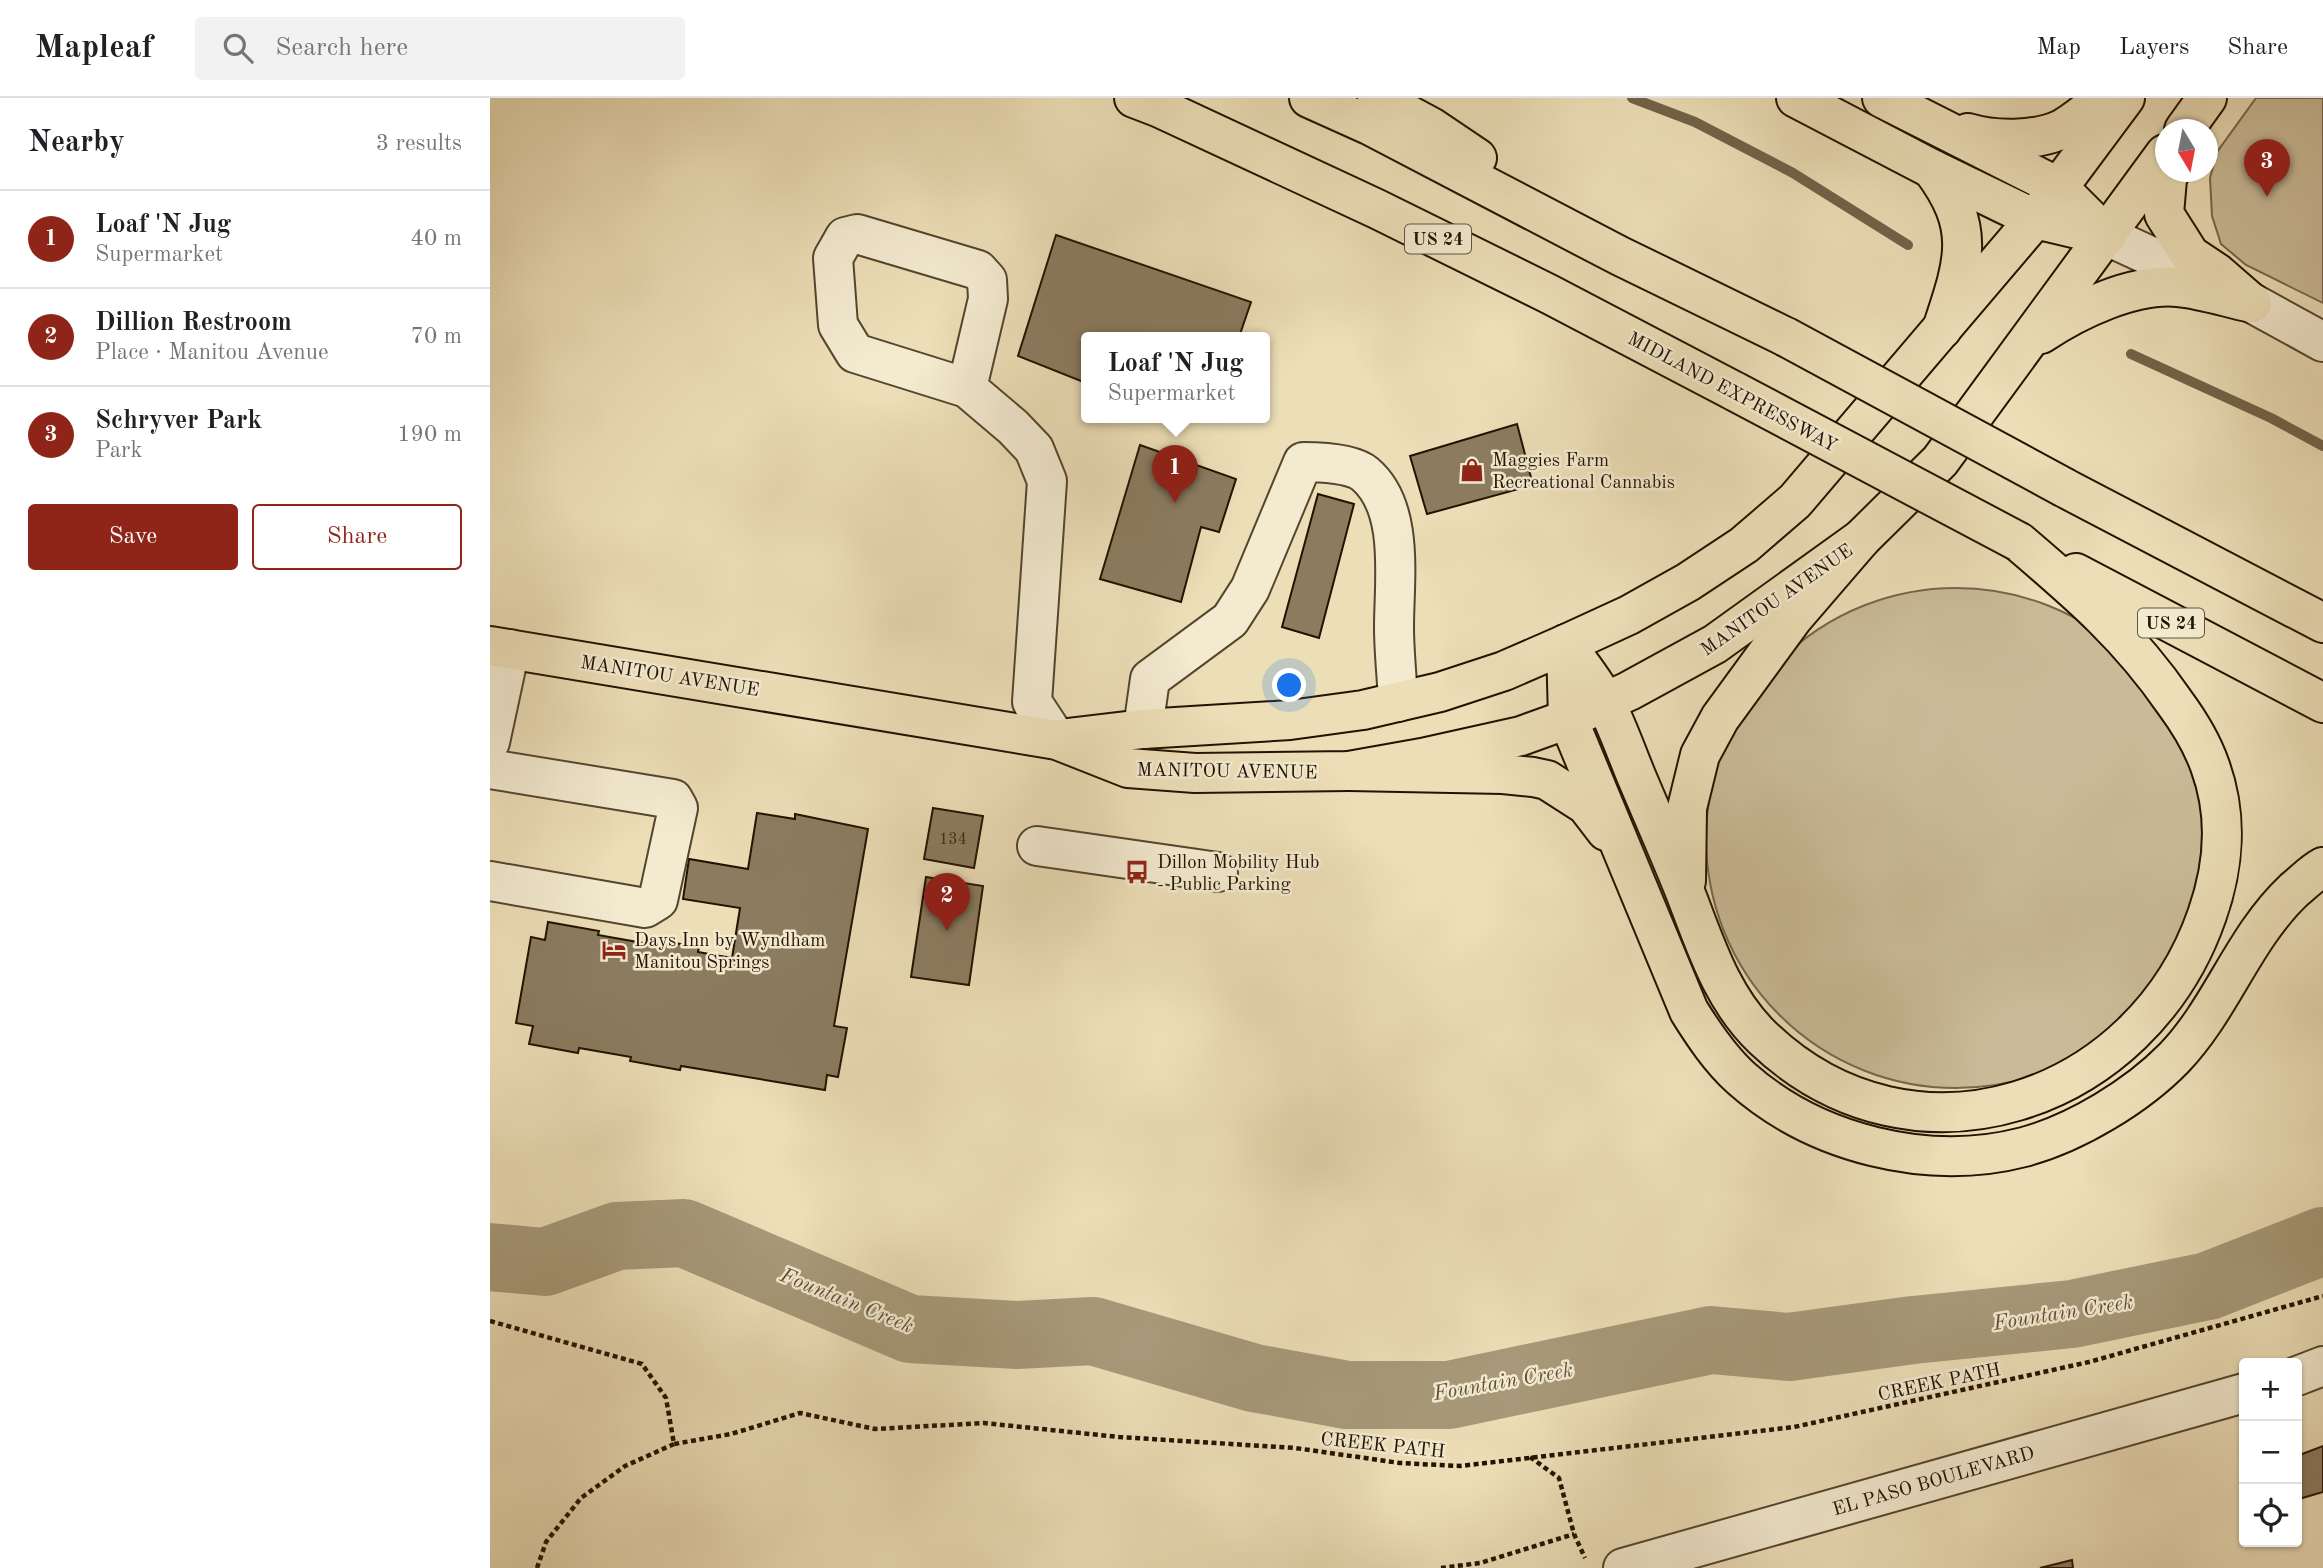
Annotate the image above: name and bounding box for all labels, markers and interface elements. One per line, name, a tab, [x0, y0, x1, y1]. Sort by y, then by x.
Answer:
search box	[195, 17, 685, 80]
icon: search	[219, 29, 257, 67]
text: Mapleaf	[35, 32, 153, 65]
text: Search here	[275, 35, 408, 61]
text: Map	[2037, 36, 2081, 60]
text: Layers	[2119, 36, 2189, 60]
text: Share	[2227, 36, 2288, 60]
north arrow	[2155, 119, 2218, 182]
text: Nearby	[28, 128, 125, 158]
text: 3 results	[376, 132, 462, 155]
pin: 3	[2244, 139, 2290, 197]
text: Loaf 'N Jug	[95, 212, 231, 238]
road number: US 24	[1405, 224, 1471, 254]
text: 1	[44, 227, 58, 250]
text: 40 m	[411, 227, 462, 250]
text: Supermarket	[95, 243, 223, 266]
text: Dillion Restroom	[95, 310, 292, 336]
text: 2	[44, 325, 58, 348]
text: 70 m	[411, 325, 462, 348]
street label: MIDLAND EXPRESSWAY	[1624, 330, 1840, 457]
popup	[1081, 332, 1270, 423]
text: Place · Manitou Avenue	[95, 341, 329, 364]
text: Loaf 'N Jug	[1107, 351, 1244, 377]
text: Supermarket	[1107, 382, 1236, 405]
text: Schryver Park	[95, 408, 262, 434]
text: 3	[44, 423, 58, 446]
text: 190 m	[397, 423, 462, 446]
text: Park	[95, 439, 142, 462]
pin: 1	[1152, 445, 1198, 503]
place label: Maggies Farm Recreational Cannabis	[1492, 452, 1675, 493]
shop icon: Maggies Farm Recreational Cannabis	[1458, 456, 1486, 484]
button: Save	[28, 504, 238, 570]
button: Share	[252, 504, 462, 570]
street label: MANITOU AVENUE	[1698, 541, 1857, 661]
road number: US 24	[2138, 608, 2204, 638]
street label: MANITOU AVENUE	[579, 654, 760, 701]
your location	[1272, 668, 1306, 702]
street label: MANITOU AVENUE	[1136, 761, 1317, 784]
house number: 134	[939, 832, 967, 848]
place label: Dillon Mobility Hub - Public Parking	[1157, 854, 1320, 895]
bus stop icon: Dillon Mobility Hub - Public Parking	[1123, 858, 1151, 886]
pin: 2	[924, 873, 970, 931]
place label: Days Inn by Wyndham Manitou Springs	[634, 932, 825, 973]
hotel icon: Days Inn by Wyndham Manitou Springs	[600, 936, 628, 964]
water label: Fountain Creek	[776, 1265, 916, 1338]
water label: Fountain Creek	[1991, 1292, 2135, 1335]
map controls	[2239, 1358, 2302, 1547]
button: +	[2239, 1358, 2302, 1421]
water label: Fountain Creek	[1431, 1360, 1575, 1405]
street label: CREEK PATH	[1876, 1361, 2003, 1406]
button: −	[2239, 1421, 2302, 1484]
street label: CREEK PATH	[1319, 1430, 1446, 1462]
street label: EL PASO BOULEVARD	[1831, 1444, 2037, 1520]
button: locate	[2239, 1484, 2302, 1547]

